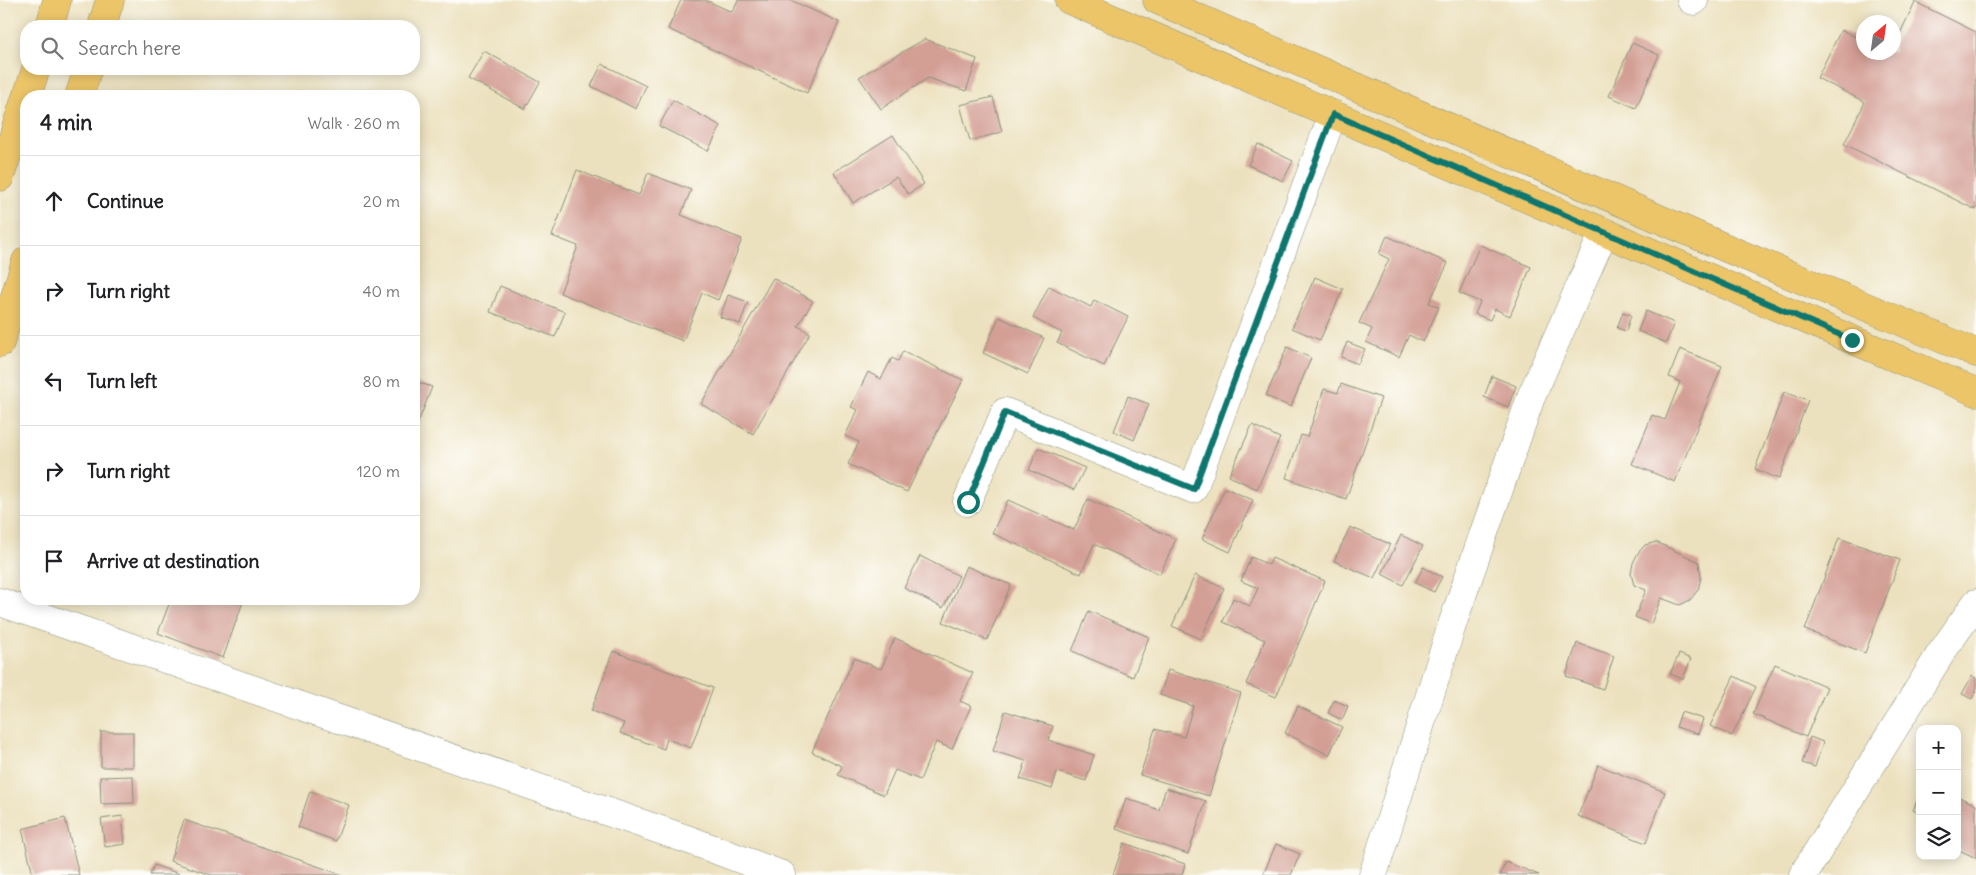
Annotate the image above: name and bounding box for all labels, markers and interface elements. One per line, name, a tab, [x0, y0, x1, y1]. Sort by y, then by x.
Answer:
north arrow	[1856, 15, 1901, 60]
search box	[20, 20, 420, 75]
icon: search	[38, 34, 66, 62]
text: Search here	[78, 36, 181, 60]
text: 4 min	[40, 109, 92, 136]
text: Walk · 260 m	[308, 113, 400, 133]
icon: ahead	[40, 187, 68, 215]
text: Continue	[87, 189, 164, 213]
text: 20 m	[363, 191, 400, 211]
icon: right	[40, 277, 68, 305]
text: Turn right	[87, 279, 170, 303]
text: 40 m	[362, 281, 400, 301]
route end	[1841, 329, 1864, 352]
icon: left	[40, 367, 68, 395]
text: Turn left	[87, 369, 157, 393]
text: 80 m	[362, 371, 400, 391]
icon: right	[40, 457, 68, 485]
text: Turn right	[87, 459, 170, 483]
text: 120 m	[357, 461, 400, 481]
route start	[957, 491, 980, 514]
icon: arrive	[40, 547, 68, 575]
text: Arrive at destination	[87, 549, 260, 573]
map controls	[1916, 725, 1961, 860]
button: +	[1916, 725, 1961, 770]
button: −	[1916, 770, 1961, 815]
button: layers	[1916, 815, 1961, 860]

